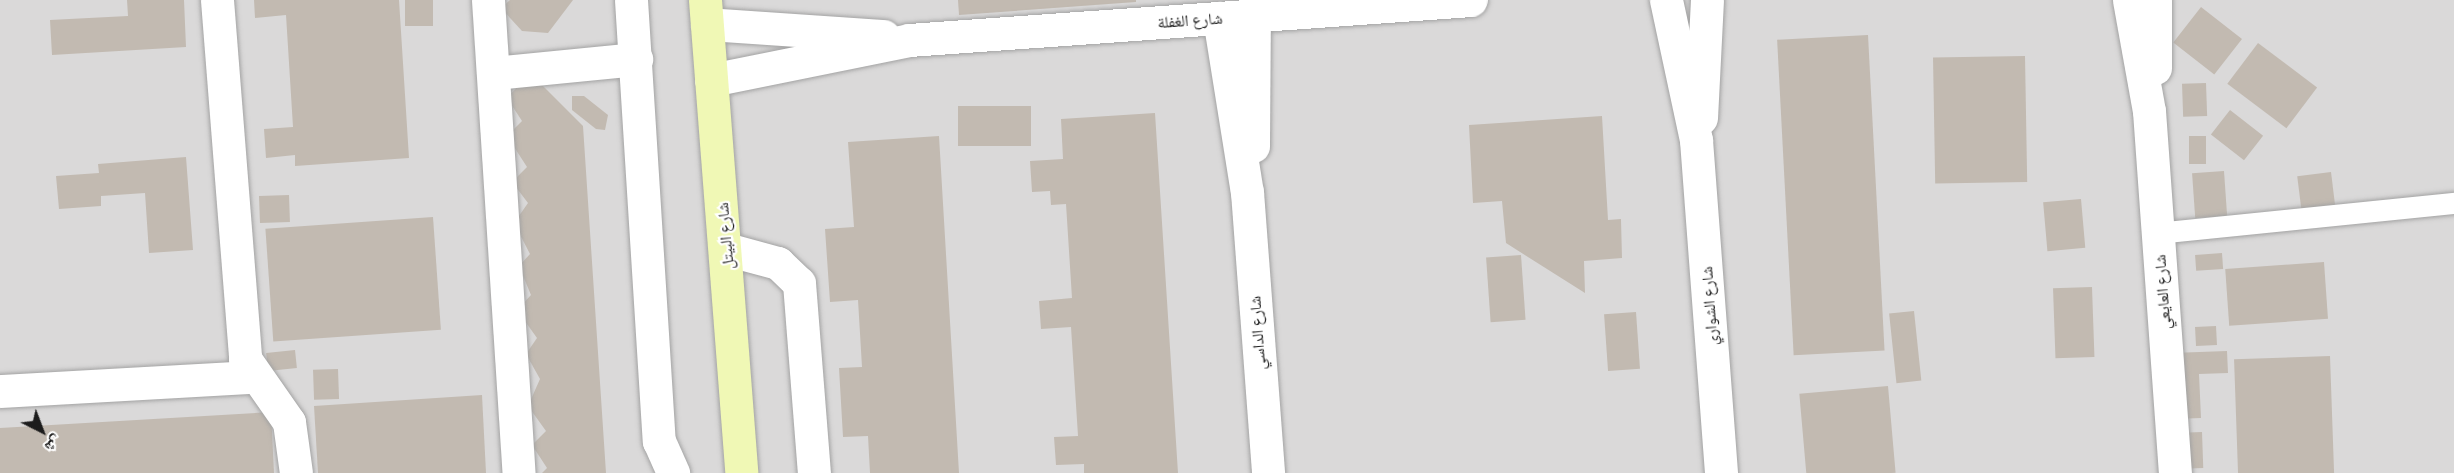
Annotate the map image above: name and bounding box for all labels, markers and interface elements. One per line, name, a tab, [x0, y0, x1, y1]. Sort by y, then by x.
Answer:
street label: شارع الغفلة	[1157, 8, 1223, 32]
street label: شارع البيتل	[713, 202, 737, 270]
street label: شارع العايعي	[2150, 254, 2174, 330]
street label: شارع الشواري	[1697, 266, 1721, 346]
street label: شارع الداسي	[1245, 295, 1269, 371]
north arrow	[12, 401, 72, 461]
text: ش	[40, 431, 68, 458]

